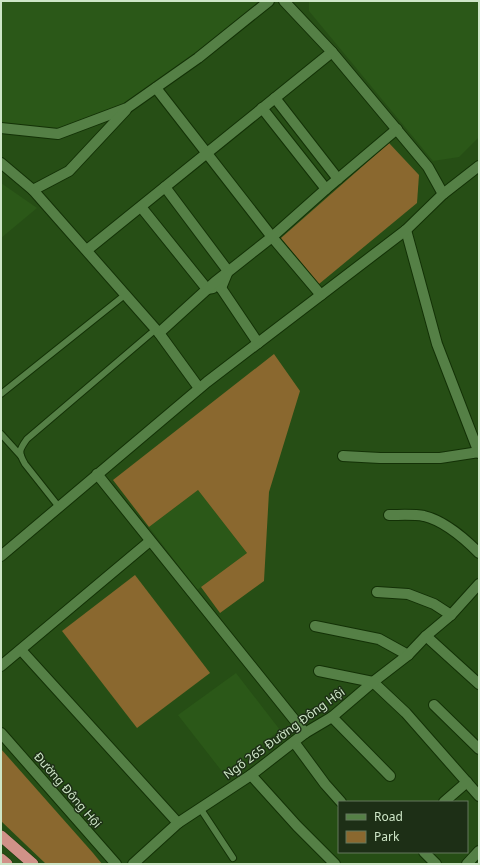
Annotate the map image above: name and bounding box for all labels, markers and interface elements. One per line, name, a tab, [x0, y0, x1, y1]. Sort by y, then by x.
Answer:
street label: Ngõ 265 Đường Đông Hội	[220, 683, 348, 783]
street label: Đường Đông Hội	[30, 748, 106, 832]
legend	[338, 801, 468, 853]
text: Road	[374, 808, 403, 825]
text: Park	[374, 828, 400, 845]

